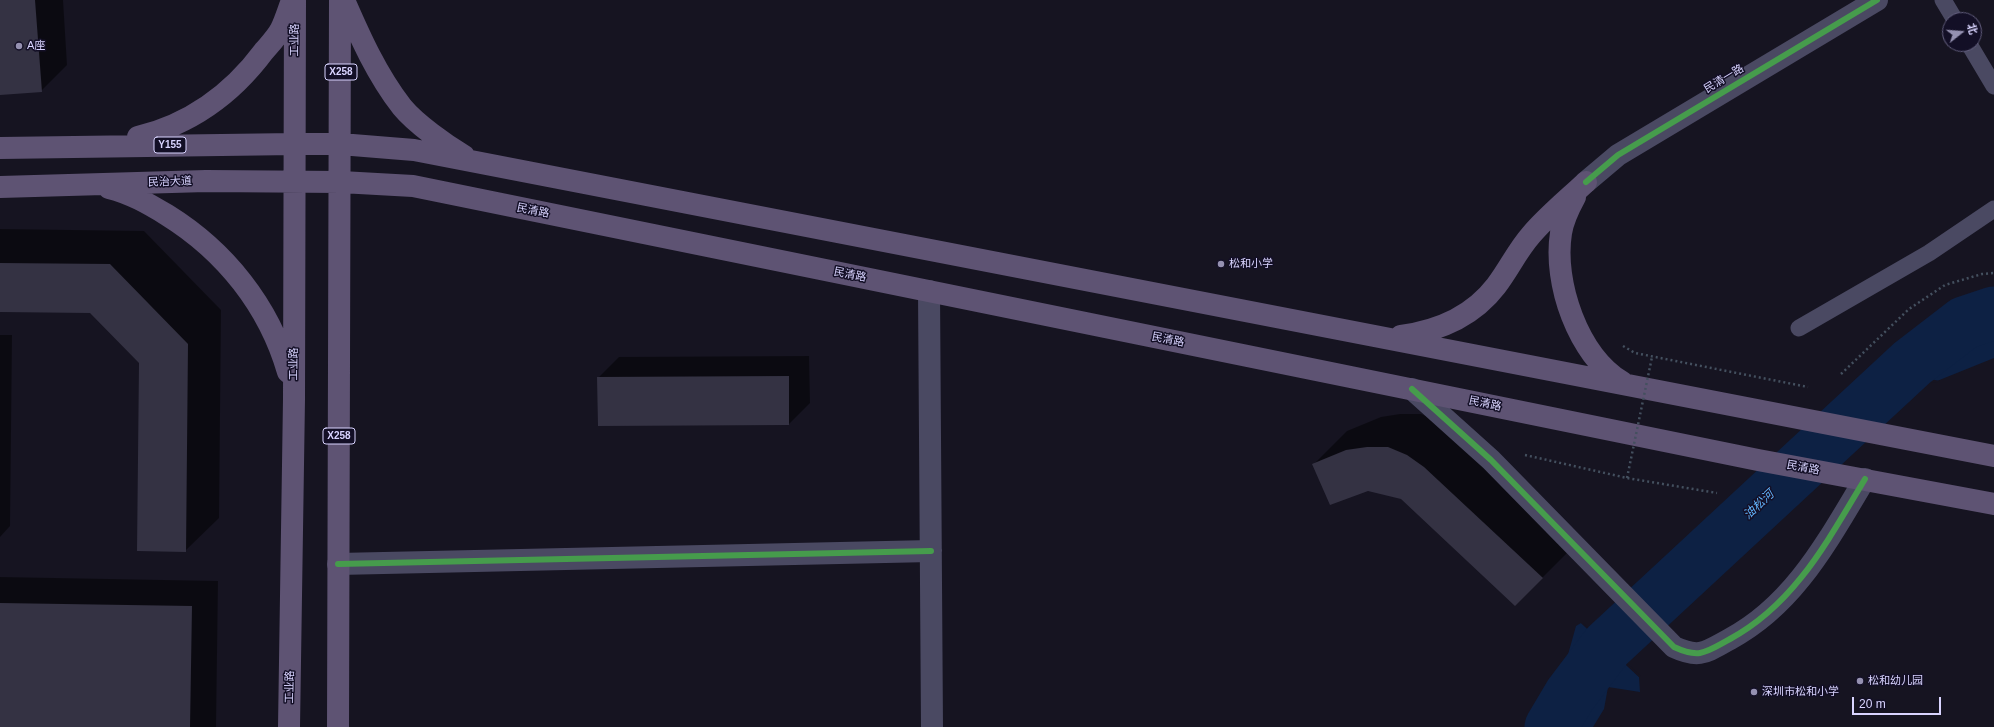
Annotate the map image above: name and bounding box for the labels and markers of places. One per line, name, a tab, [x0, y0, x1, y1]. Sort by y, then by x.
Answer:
place label: A座	[27, 39, 45, 53]
marker: A座	[14, 41, 24, 51]
place label: 松和小学	[1229, 257, 1273, 271]
marker: 松和小学	[1216, 259, 1226, 269]
place label: 松和幼儿园	[1868, 674, 1923, 688]
marker: 松和幼儿园	[1855, 676, 1865, 686]
place label: 深圳市松和小学	[1762, 685, 1839, 699]
marker: 深圳市松和小学	[1749, 687, 1759, 697]

